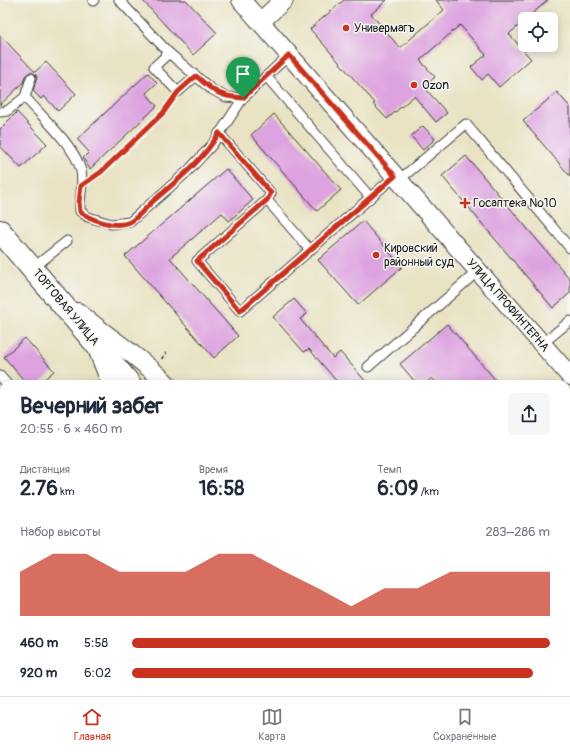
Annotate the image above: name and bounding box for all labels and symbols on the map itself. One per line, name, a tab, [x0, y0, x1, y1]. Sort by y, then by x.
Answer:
place label: Универмагъ	[354, 21, 415, 36]
marker: Универмагъ	[341, 23, 351, 33]
pin	[226, 57, 260, 98]
place label: Ozon	[422, 78, 449, 93]
marker: Ozon	[409, 80, 419, 90]
place label: Госаптека №10	[473, 196, 557, 211]
marker: Госаптека №10	[460, 198, 470, 208]
place label: Кировский районный суд	[384, 241, 455, 270]
marker: Кировский районный суд	[371, 250, 381, 260]
street label: УЛИЦА ПРОФИНТЕРНА	[463, 256, 552, 355]
street label: ТОРГОВАЯ УЛИЦА	[29, 266, 102, 349]

